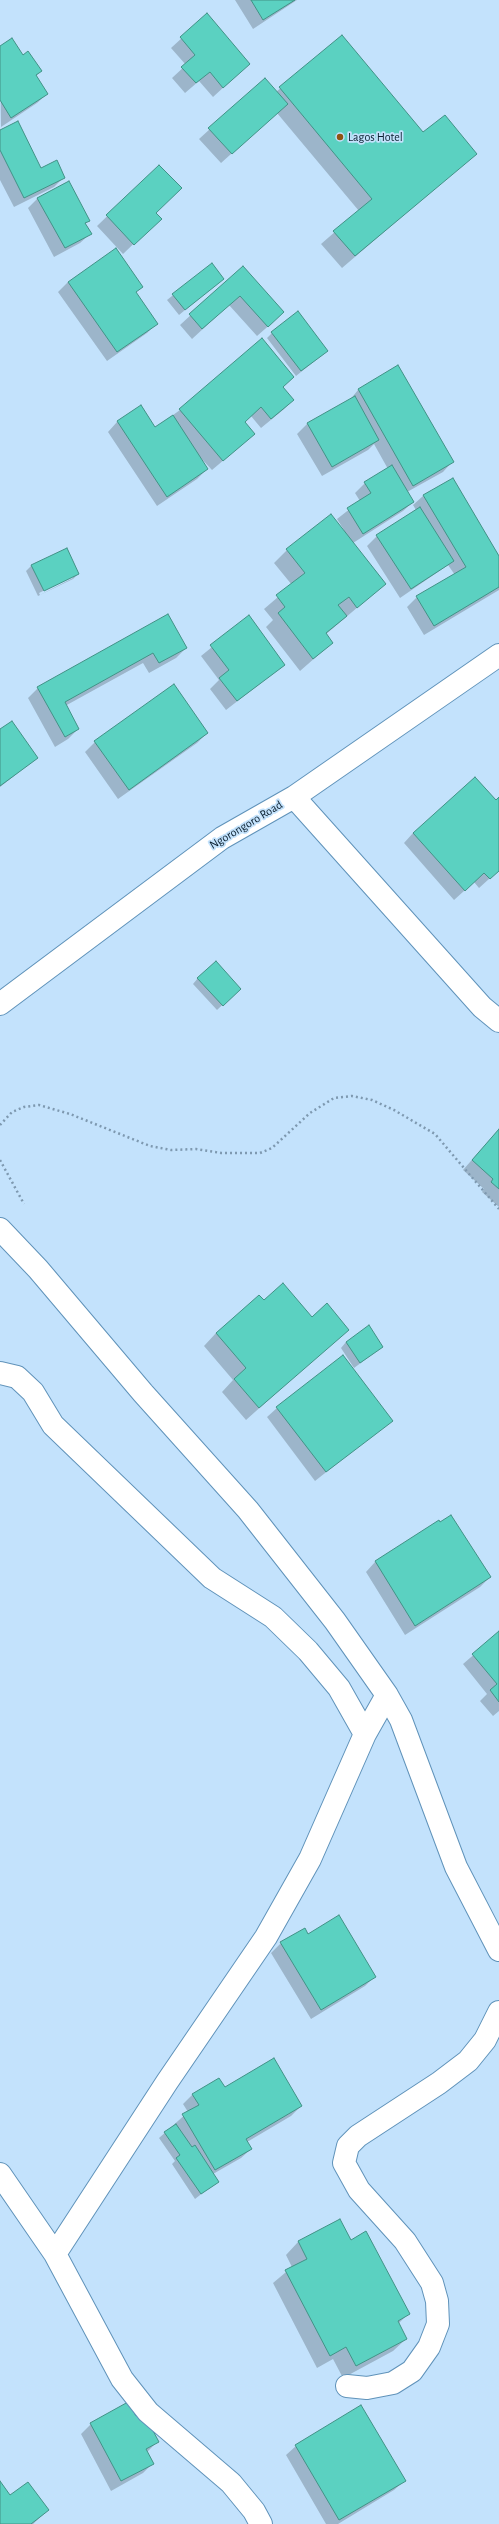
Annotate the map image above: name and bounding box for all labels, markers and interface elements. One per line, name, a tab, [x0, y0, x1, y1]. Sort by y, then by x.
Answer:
place label: Lagos Hotel	[348, 130, 403, 144]
marker: Lagos Hotel	[335, 132, 345, 142]
street label: Ngorongoro Road	[207, 798, 285, 852]

